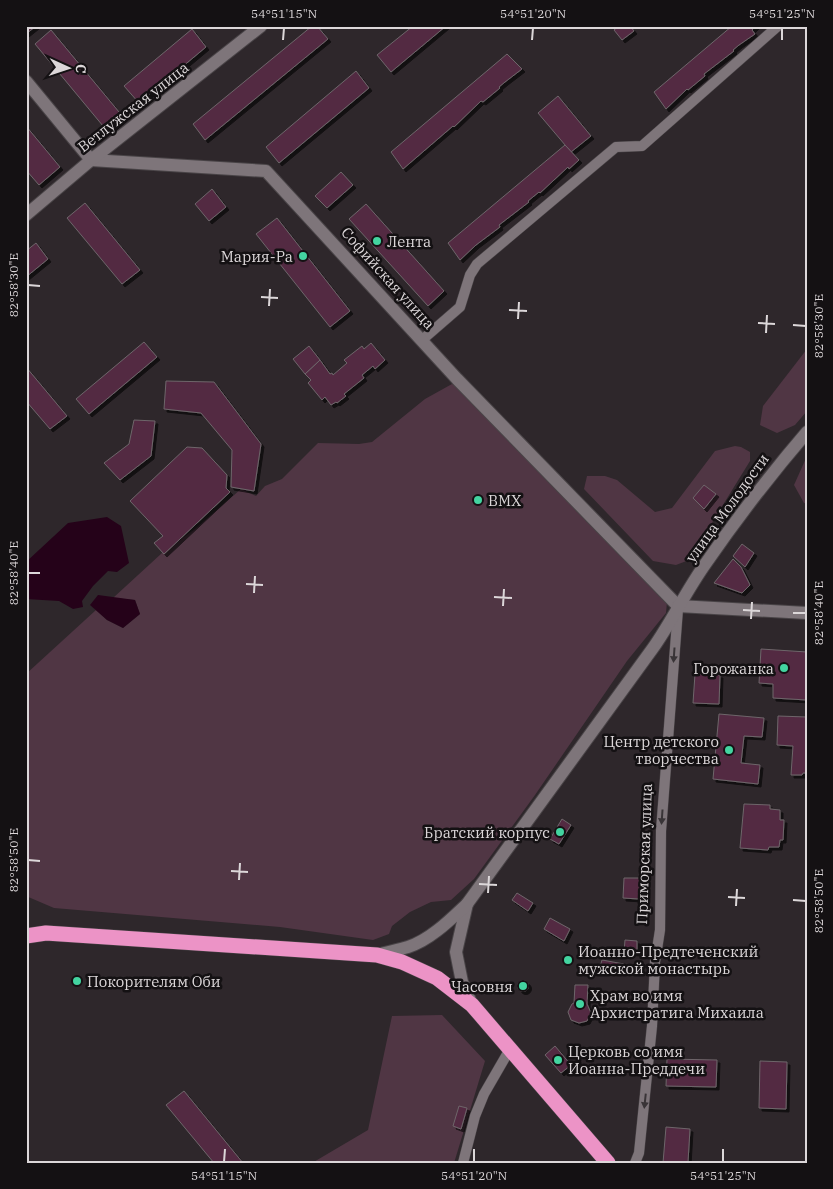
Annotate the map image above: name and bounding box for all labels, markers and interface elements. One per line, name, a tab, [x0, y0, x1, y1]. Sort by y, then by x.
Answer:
text: 54°51'15"N	[251, 6, 317, 21]
text: 54°51'20"N	[500, 6, 566, 21]
text: 54°51'25"N	[749, 6, 815, 21]
north arrow	[42, 42, 92, 92]
street label: Ветлужская улица	[74, 58, 192, 156]
text: С	[72, 64, 90, 74]
street label: Софийская улица	[337, 223, 439, 333]
place label: Лента	[387, 232, 431, 251]
marker: Лента	[371, 235, 383, 247]
place label: Мария-Ра	[221, 247, 293, 266]
marker: Мария-Ра	[297, 250, 309, 262]
text: 82°58'30"E	[6, 253, 21, 317]
text: 82°58'30"E	[811, 294, 826, 358]
street label: улица Молодости	[681, 450, 773, 566]
place label: BMX	[488, 491, 521, 510]
marker: BMX	[472, 494, 484, 506]
text: 82°58'40"E	[6, 541, 21, 605]
text: 82°58'40"E	[811, 581, 826, 645]
one-way arrow	[670, 647, 678, 663]
place label: Горожанка	[693, 659, 774, 678]
marker: Горожанка	[778, 662, 790, 674]
place label: Центр детского творчества	[604, 732, 719, 768]
marker: Центр детского творчества	[723, 744, 735, 756]
street label: Приморская улица	[632, 783, 656, 925]
one-way arrow	[658, 809, 666, 825]
place label: Братский корпус	[424, 823, 550, 842]
marker: Братский корпус	[554, 826, 566, 838]
text: 82°58'50"E	[6, 828, 21, 892]
text: 82°58'50"E	[811, 869, 826, 933]
place label: Иоанно-Предтеченский мужской монастырь	[578, 942, 759, 978]
marker: Иоанно-Предтеченский мужской монастырь	[562, 954, 574, 966]
place label: Покорителям Оби	[87, 972, 221, 991]
marker: Покорителям Оби	[71, 975, 83, 987]
place label: Часовня	[451, 977, 513, 996]
marker: Часовня	[517, 980, 529, 992]
place label: Храм во имя Архистратига Михаила	[590, 986, 764, 1022]
marker: Храм во имя Архистратига Михаила	[574, 998, 586, 1010]
place label: Церковь со имя Иоанна-Преддечи	[568, 1042, 705, 1078]
marker: Церковь со имя Иоанна-Преддечи	[552, 1054, 564, 1066]
one-way arrow	[640, 1093, 648, 1109]
text: 54°51'15"N	[191, 1168, 257, 1183]
text: 54°51'20"N	[441, 1168, 507, 1183]
text: 54°51'25"N	[690, 1168, 756, 1183]

